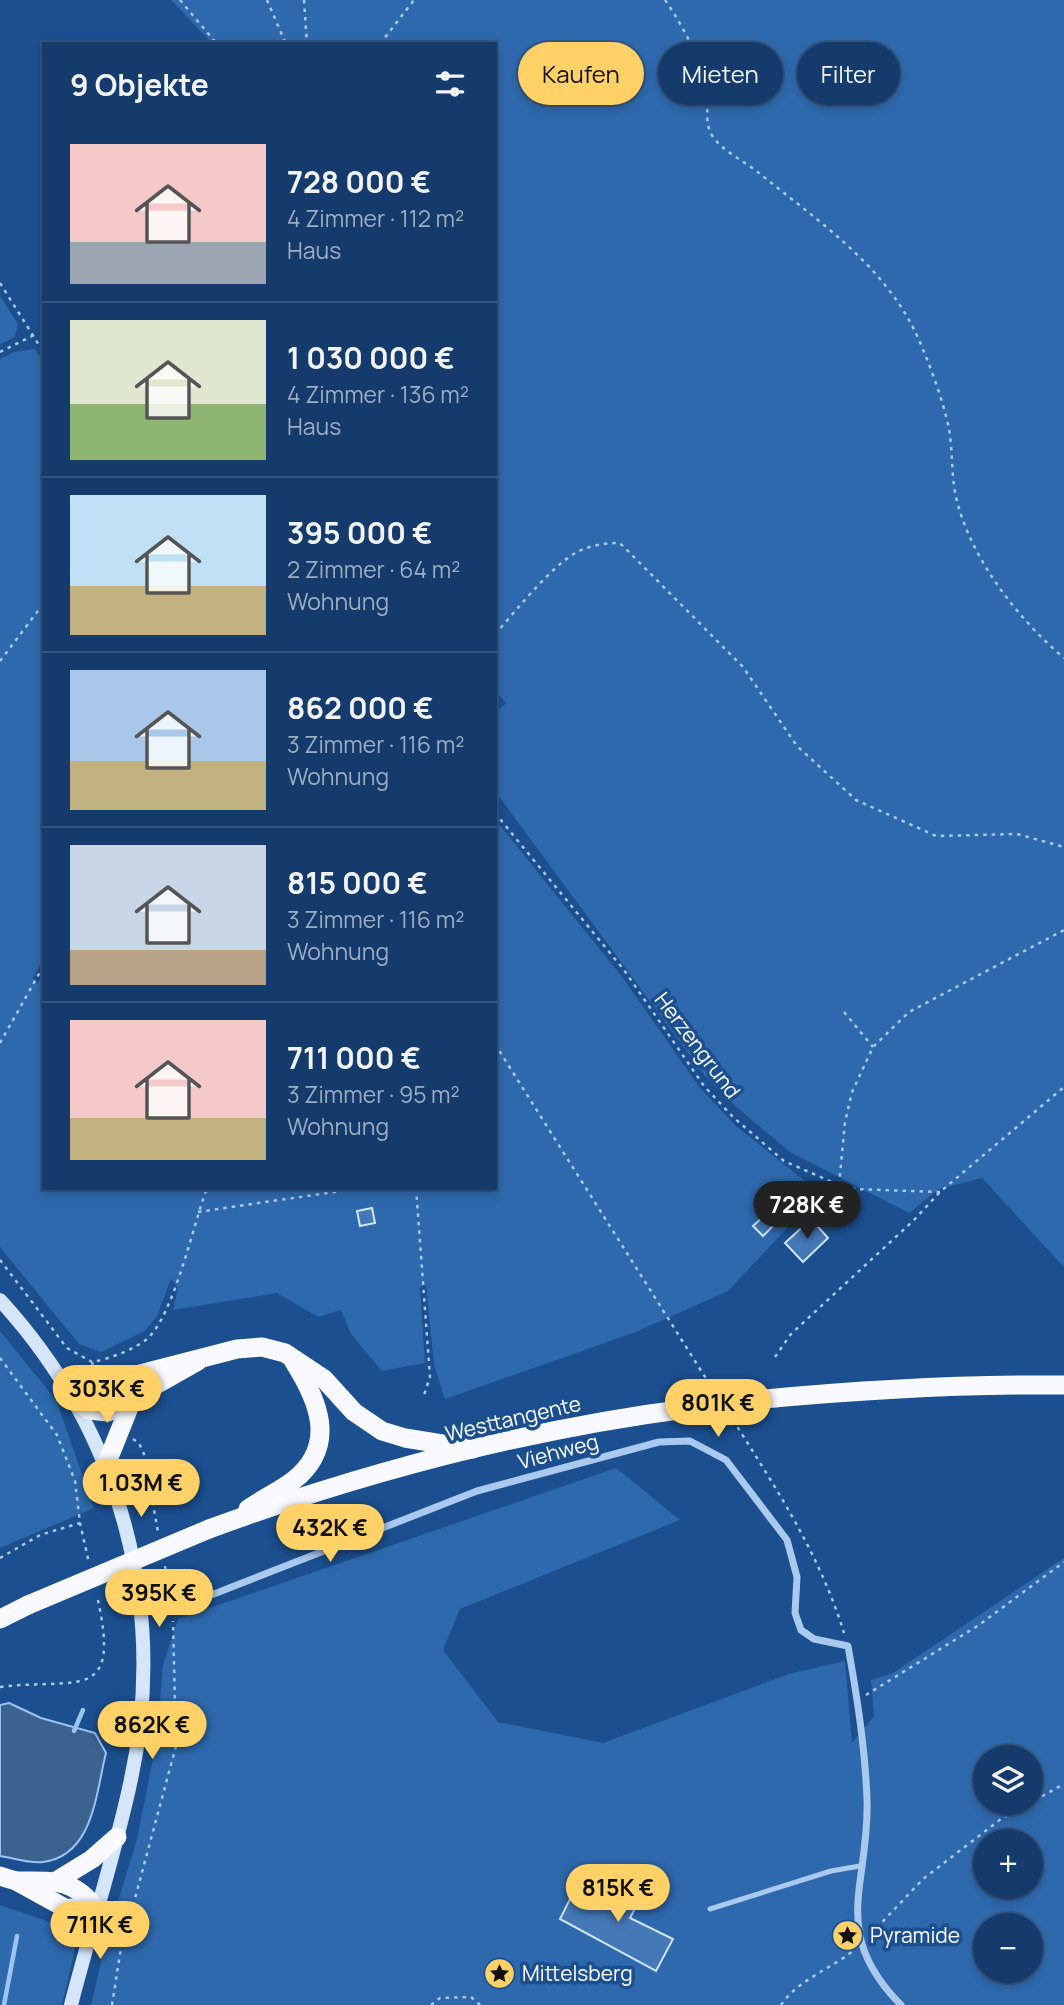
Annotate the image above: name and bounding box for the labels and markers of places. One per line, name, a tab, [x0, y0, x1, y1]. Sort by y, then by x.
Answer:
pin: 728K €	[750, 1182, 864, 1241]
pin: 303K €	[50, 1366, 164, 1425]
pin: 801K €	[661, 1380, 775, 1439]
pin: 1.03M €	[76, 1460, 206, 1519]
pin: 432K €	[273, 1504, 387, 1564]
pin: 395K €	[102, 1570, 216, 1629]
pin: 862K €	[95, 1702, 209, 1761]
pin: 815K €	[561, 1864, 675, 1924]
pin: 711K €	[43, 1902, 157, 1961]
place icon: Pyramide	[830, 1918, 864, 1952]
place label: Pyramide	[870, 1921, 960, 1949]
place icon: Mittelsberg	[482, 1956, 516, 1990]
place label: Mittelsberg	[522, 1959, 633, 1987]

